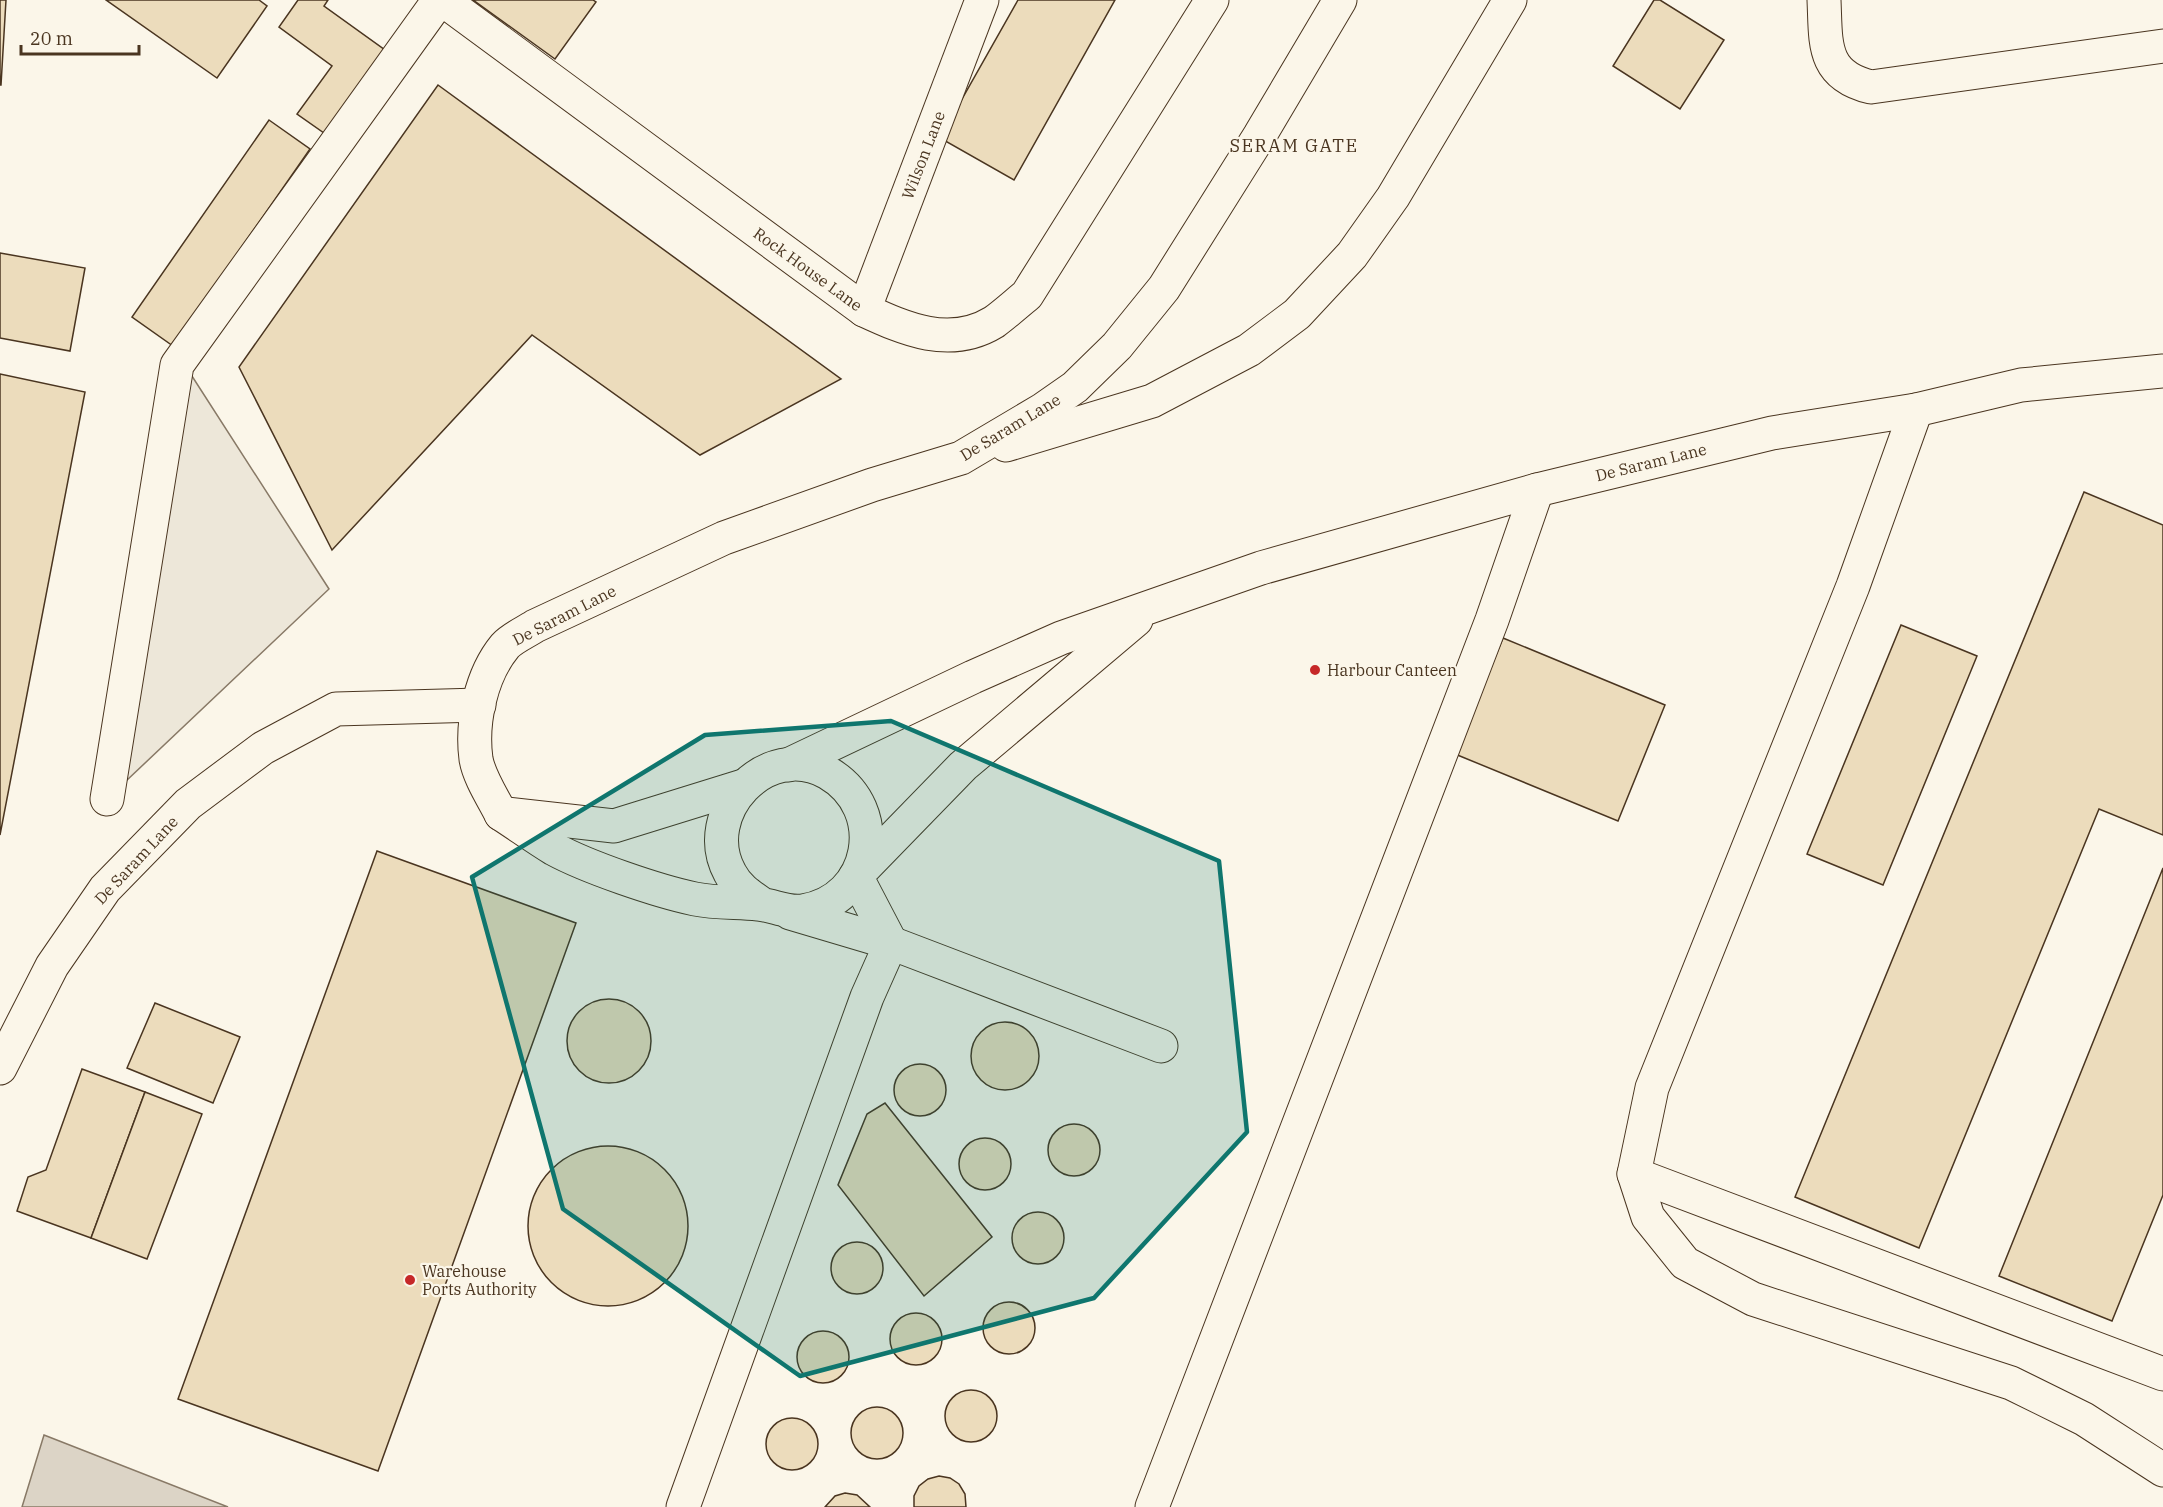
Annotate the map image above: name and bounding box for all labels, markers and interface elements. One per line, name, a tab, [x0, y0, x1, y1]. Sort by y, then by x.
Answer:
scale bar	[21, 18, 140, 56]
text: 20 m	[30, 27, 73, 50]
street label: Wilson Lane	[897, 108, 949, 202]
district label: SERAM GATE	[1229, 134, 1359, 157]
street label: Rock House Lane	[750, 223, 866, 315]
street label: De Saram Lane	[956, 389, 1064, 465]
street label: De Saram Lane	[1593, 439, 1709, 485]
street label: De Saram Lane	[509, 580, 619, 650]
place label: Harbour Canteen	[1327, 660, 1457, 680]
marker: Harbour Canteen	[1308, 663, 1322, 677]
street label: De Saram Lane	[90, 812, 182, 908]
place label: Warehouse Ports Authority	[422, 1261, 537, 1299]
marker: Warehouse Ports Authority	[403, 1273, 417, 1287]

